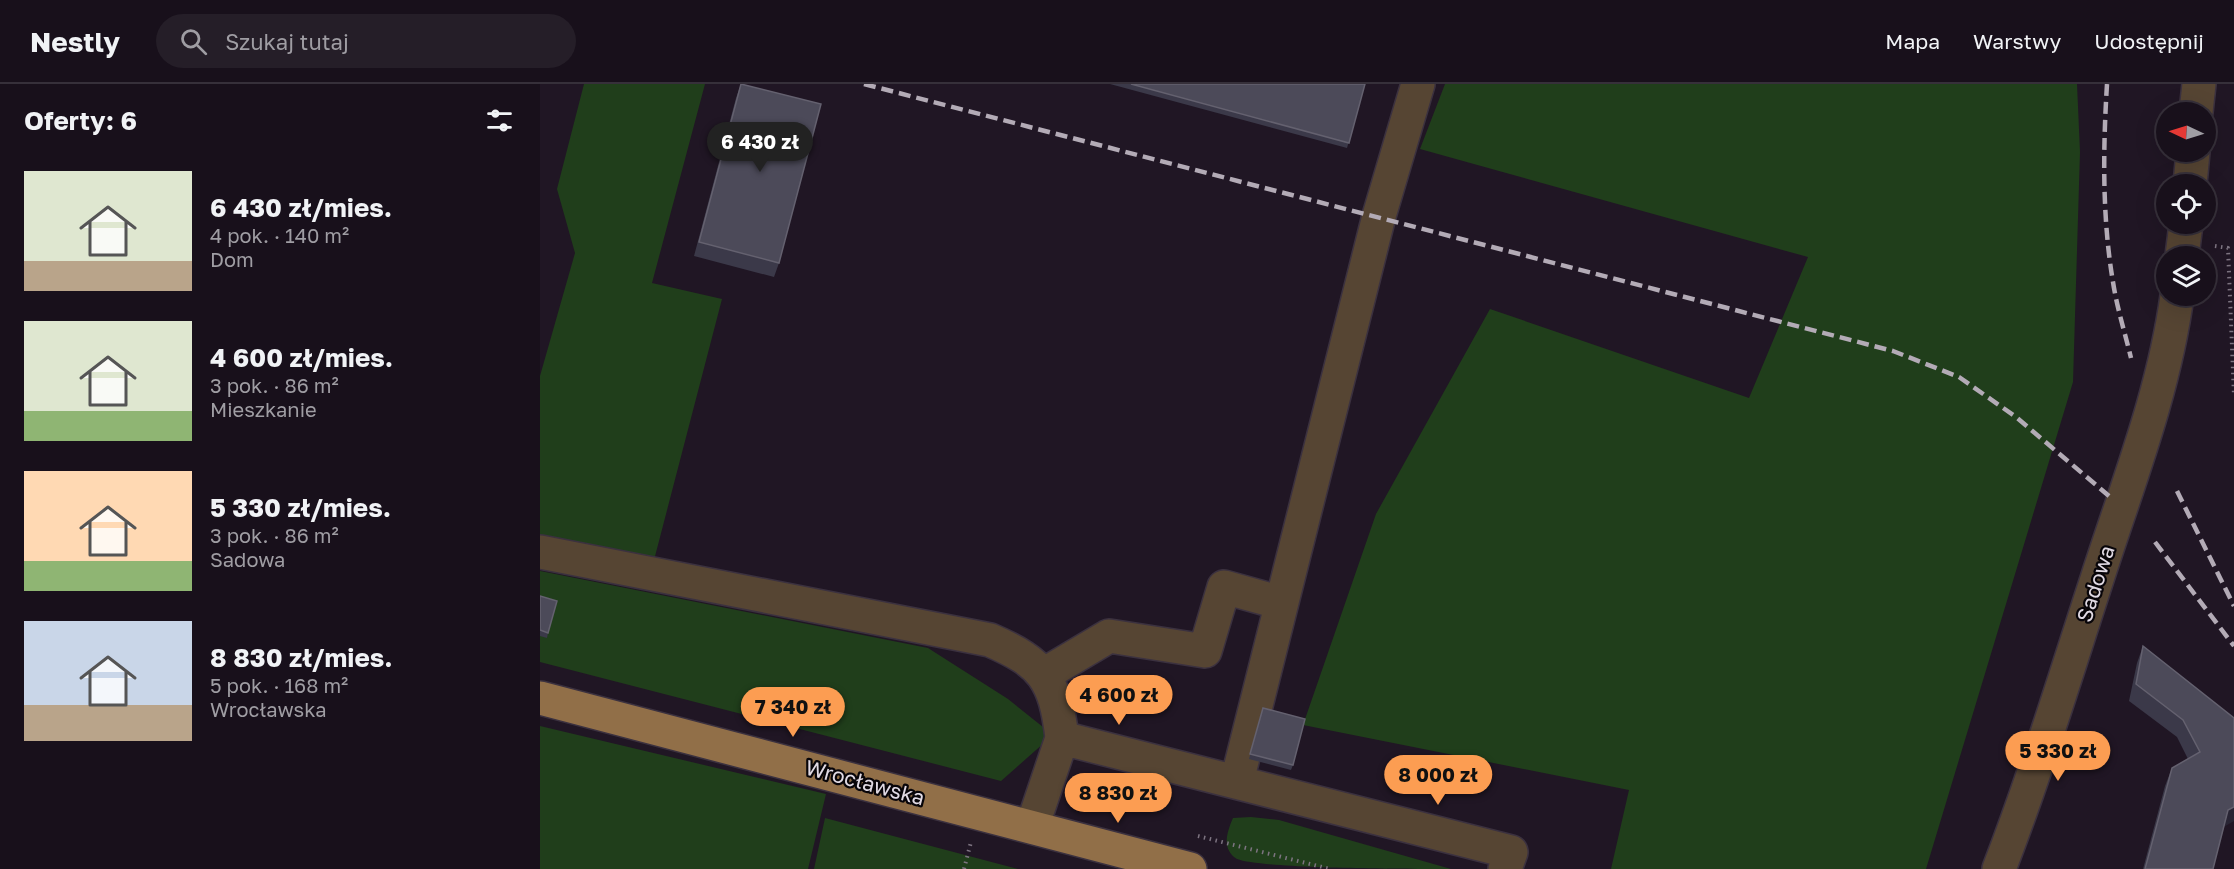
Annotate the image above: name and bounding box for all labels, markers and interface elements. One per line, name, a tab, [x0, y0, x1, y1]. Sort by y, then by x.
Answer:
search box	[156, 14, 576, 68]
text: Nestly	[30, 25, 120, 58]
icon: search	[177, 25, 210, 58]
text: Szukaj tutaj	[225, 28, 349, 55]
text: Mapa	[1885, 28, 1940, 54]
text: Warstwy	[1973, 28, 2061, 54]
text: Udostępnij	[2094, 28, 2204, 54]
north arrow	[2156, 102, 2216, 162]
map controls	[2156, 102, 2216, 306]
icon: filters	[483, 104, 516, 137]
text: Oferty: 6	[24, 105, 137, 136]
pin: 6 430 zł	[698, 122, 822, 173]
text: 6 430 zł	[721, 129, 799, 153]
button: locate	[2156, 174, 2216, 234]
text: 6 430 zł/mies.	[210, 192, 392, 223]
icon: home	[72, 195, 144, 267]
text: 4 pok. · 140 m²	[210, 223, 349, 247]
button: layers	[2156, 246, 2216, 306]
text: Dom	[210, 247, 254, 271]
text: 4 600 zł/mies.	[210, 342, 393, 373]
icon: home	[72, 345, 144, 417]
text: 3 pok. · 86 m²	[210, 373, 339, 397]
text: Mieszkanie	[210, 397, 317, 421]
text: 5 330 zł/mies.	[210, 492, 391, 523]
icon: home	[72, 495, 144, 567]
text: 3 pok. · 86 m²	[210, 523, 339, 547]
street label: Sadowa	[2070, 542, 2120, 625]
text: Sadowa	[210, 547, 285, 571]
text: 8 830 zł/mies.	[210, 642, 393, 673]
icon: home	[72, 645, 144, 717]
text: 5 pok. · 168 m²	[210, 673, 348, 697]
pin: 4 600 zł	[1057, 675, 1181, 726]
text: 4 600 zł	[1080, 682, 1158, 706]
pin: 7 340 zł	[731, 687, 855, 738]
text: 7 340 zł	[755, 694, 831, 718]
text: Wrocławska	[210, 697, 327, 721]
pin: 5 330 zł	[1996, 731, 2120, 782]
text: 5 330 zł	[2019, 738, 2097, 762]
street label: Wrocławska	[803, 754, 928, 810]
pin: 8 000 zł	[1376, 755, 1500, 806]
text: 8 000 zł	[1398, 762, 1478, 786]
pin: 8 830 zł	[1056, 773, 1180, 824]
text: 8 830 zł	[1079, 780, 1157, 804]

